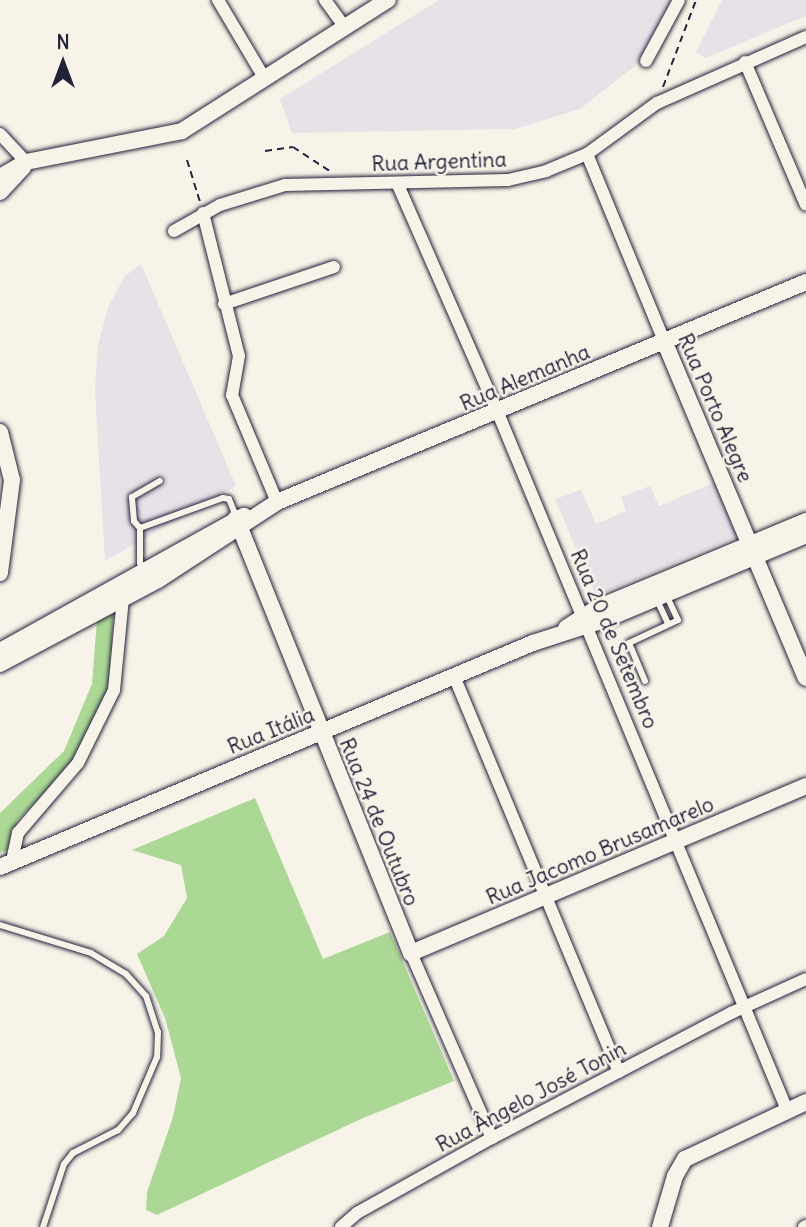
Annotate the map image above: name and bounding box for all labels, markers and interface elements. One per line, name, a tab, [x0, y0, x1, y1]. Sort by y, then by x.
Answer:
north arrow	[28, 28, 98, 98]
text: N	[56, 30, 70, 54]
street label: Rua Argentina	[371, 147, 507, 177]
street label: Rua Porto Alegre	[672, 330, 758, 486]
street label: Rua Alemanha	[456, 339, 594, 417]
street label: Rua 20 de Setembro	[565, 545, 663, 733]
street label: Rua Itália	[224, 702, 318, 760]
street label: Rua 24 de Outubro	[334, 734, 424, 910]
street label: Rua Jacomo Brusamarelo	[482, 792, 718, 910]
street label: Rua Ângelo José Tonin	[432, 1036, 630, 1158]

